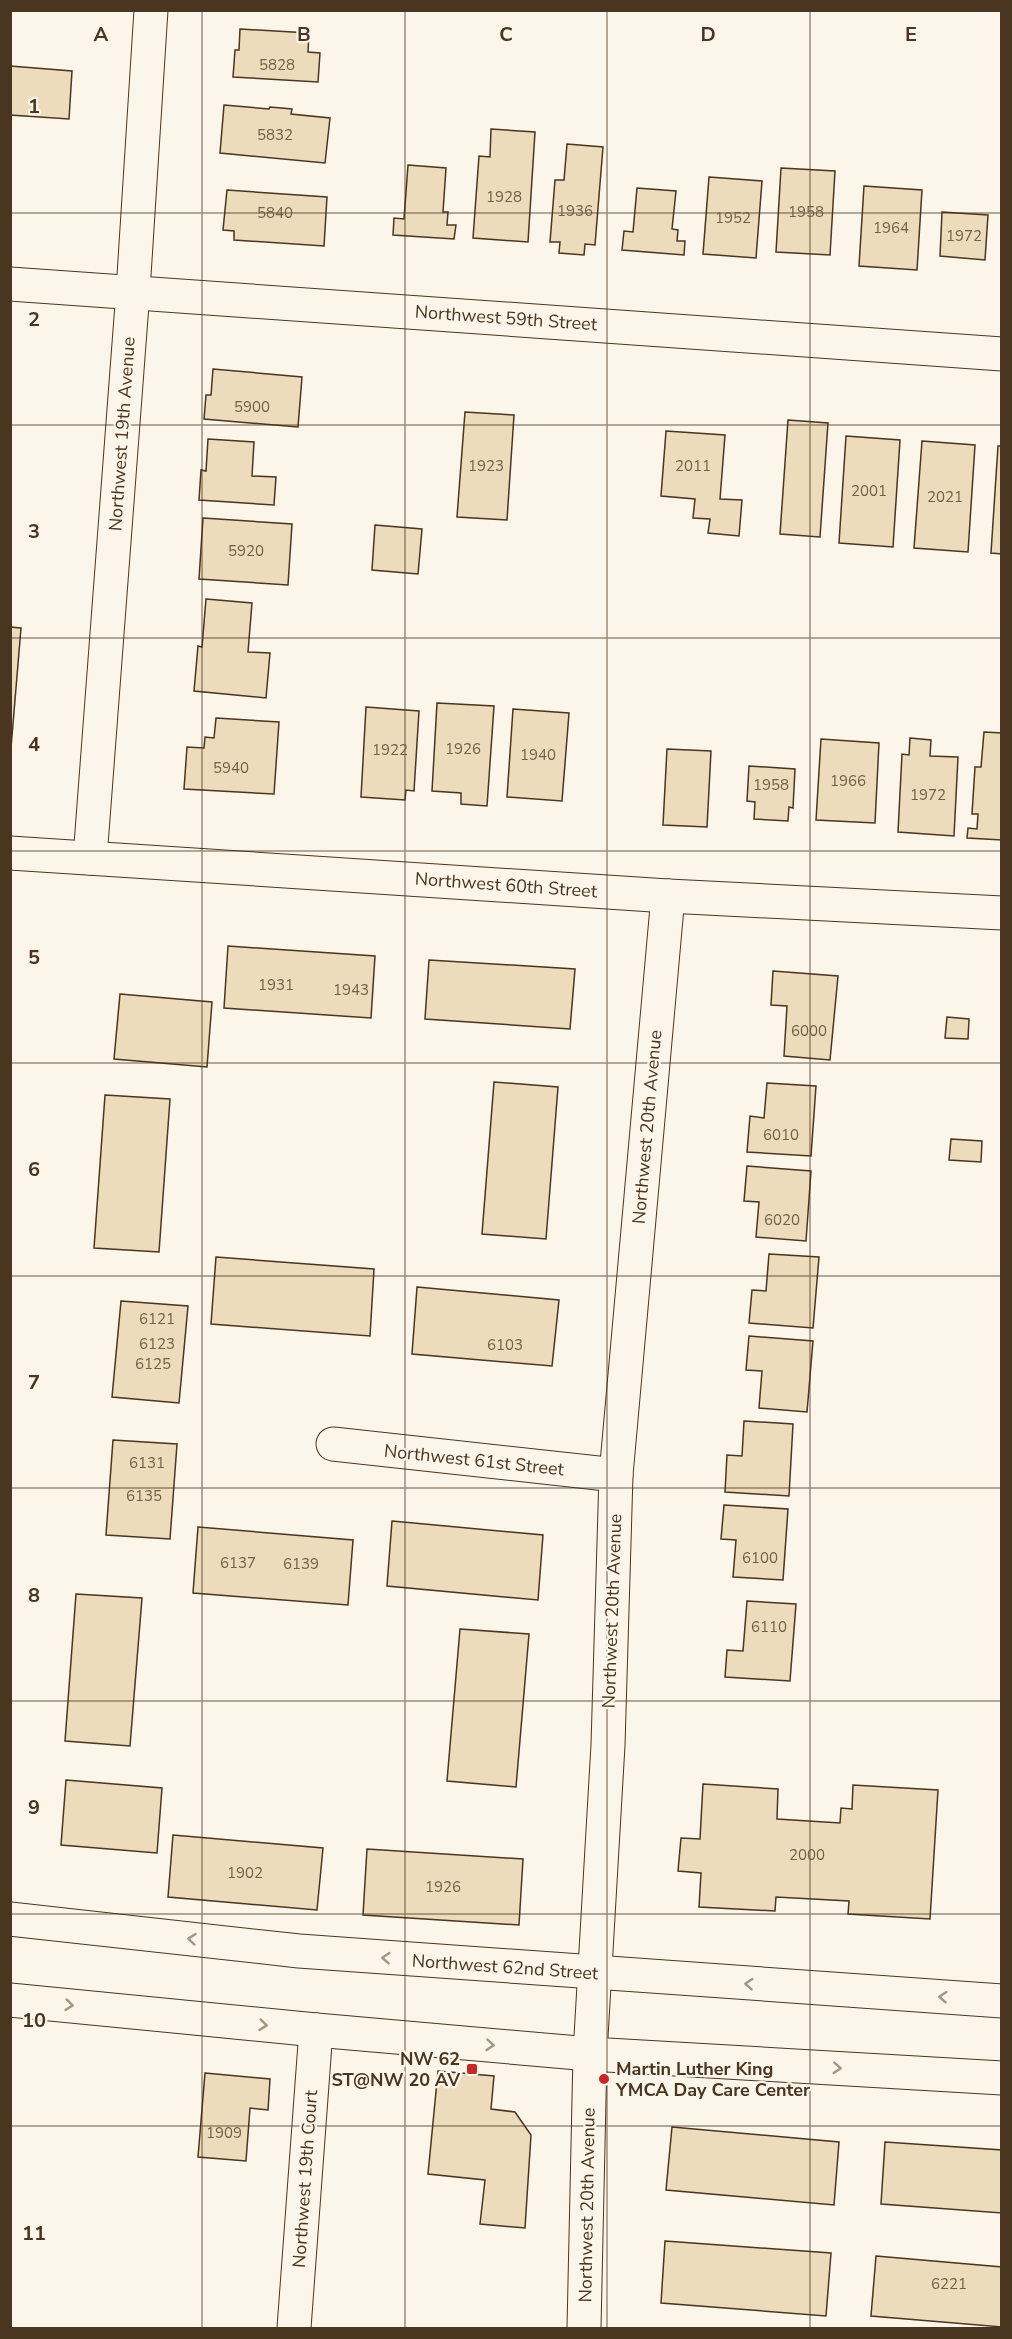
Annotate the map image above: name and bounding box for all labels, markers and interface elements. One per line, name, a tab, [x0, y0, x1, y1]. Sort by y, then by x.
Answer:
text: A	[94, 21, 109, 48]
text: B	[297, 21, 311, 48]
text: C	[499, 21, 513, 48]
text: D	[700, 21, 716, 48]
text: E	[905, 21, 917, 48]
house number: 5828	[259, 55, 295, 75]
text: 1	[28, 93, 40, 120]
house number: 5832	[257, 125, 293, 145]
house number: 1928	[486, 187, 522, 207]
house number: 1936	[557, 201, 593, 221]
house number: 1958	[788, 202, 824, 222]
house number: 5840	[257, 203, 293, 223]
house number: 1952	[715, 208, 751, 228]
house number: 1964	[873, 218, 909, 238]
house number: 1972	[946, 226, 982, 246]
street label: Northwest 59th Street	[414, 300, 599, 336]
text: 2	[28, 306, 40, 333]
street label: Northwest 19th Avenue	[103, 336, 141, 532]
house number: 5900	[234, 397, 270, 417]
house number: 1923	[468, 456, 504, 476]
house number: 2011	[675, 456, 711, 476]
house number: 2001	[851, 481, 887, 501]
house number: 2021	[927, 487, 963, 507]
text: 3	[28, 518, 40, 545]
house number: 5920	[228, 541, 264, 561]
text: 4	[28, 731, 40, 758]
house number: 1926	[445, 739, 481, 759]
house number: 1922	[372, 740, 408, 760]
house number: 1940	[520, 745, 556, 765]
house number: 5940	[213, 758, 249, 778]
house number: 1966	[830, 771, 866, 791]
house number: 1958	[753, 775, 789, 795]
house number: 1972	[910, 785, 946, 805]
street label: Northwest 60th Street	[414, 867, 599, 903]
text: 5	[28, 944, 40, 971]
house number: 1931	[258, 975, 294, 995]
house number: 1943	[333, 980, 369, 1000]
house number: 6000	[791, 1021, 827, 1041]
street label: Northwest 20th Avenue	[627, 1029, 667, 1225]
house number: 6010	[763, 1125, 799, 1145]
text: 6	[28, 1156, 40, 1183]
house number: 6020	[764, 1210, 800, 1230]
house number: 6121	[139, 1309, 175, 1329]
house number: 6123	[139, 1334, 175, 1354]
house number: 6103	[487, 1335, 523, 1355]
house number: 6125	[135, 1354, 171, 1374]
text: 7	[28, 1369, 40, 1396]
street label: Northwest 61st Street	[383, 1439, 566, 1481]
house number: 6131	[129, 1453, 165, 1473]
house number: 6135	[126, 1486, 162, 1506]
street label: Northwest 20th Avenue	[597, 1513, 627, 1709]
house number: 6100	[742, 1548, 778, 1568]
house number: 6137	[220, 1553, 256, 1573]
house number: 6139	[283, 1554, 319, 1574]
text: 8	[28, 1582, 40, 1609]
house number: 6110	[751, 1617, 787, 1637]
text: 9	[28, 1794, 40, 1821]
house number: 2000	[789, 1845, 825, 1865]
house number: 1902	[227, 1863, 263, 1883]
house number: 1926	[425, 1877, 461, 1897]
one-way arrow	[188, 1934, 197, 1946]
street label: Northwest 62nd Street	[411, 1949, 600, 1986]
one-way arrow	[382, 1952, 391, 1965]
one-way arrow	[744, 1978, 753, 1991]
one-way arrow	[939, 1991, 948, 2004]
one-way arrow	[64, 1998, 73, 2011]
text: 10	[22, 2007, 46, 2034]
one-way arrow	[258, 2018, 267, 2031]
one-way arrow	[485, 2038, 495, 2051]
place label: NW 62 ST@NW 20 AV	[331, 2047, 461, 2092]
place label: Martin Luther King YMCA Day Care Center	[615, 2057, 810, 2102]
marker: NW 62 ST@NW 20 AV	[465, 2062, 479, 2076]
one-way arrow	[832, 2062, 841, 2075]
marker: Martin Luther King YMCA Day Care Center	[597, 2072, 611, 2086]
street label: Northwest 19th Court	[287, 2089, 323, 2269]
street label: Northwest 20th Avenue	[573, 2107, 601, 2303]
house number: 1909	[206, 2123, 242, 2143]
text: 11	[22, 2220, 46, 2247]
house number: 6221	[931, 2274, 967, 2294]

